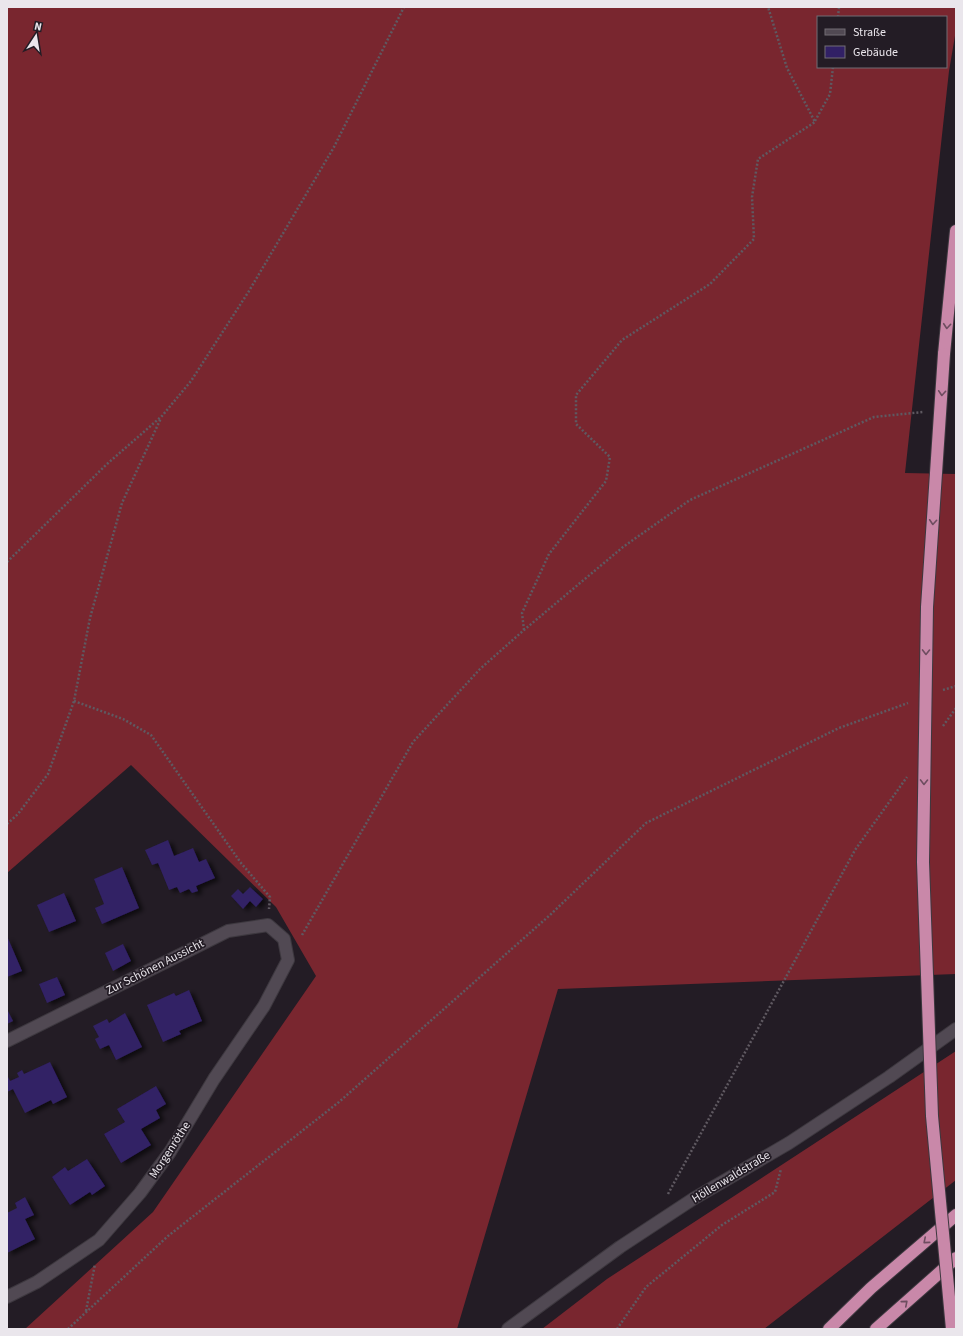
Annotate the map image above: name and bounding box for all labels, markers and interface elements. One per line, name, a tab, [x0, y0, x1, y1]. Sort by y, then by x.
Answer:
north arrow	[16, 16, 56, 56]
legend	[817, 16, 947, 68]
text: N	[33, 19, 43, 35]
text: Straße	[853, 24, 886, 41]
text: Gebäude	[853, 44, 898, 61]
one-way arrow	[943, 323, 952, 329]
one-way arrow	[937, 390, 946, 396]
one-way arrow	[928, 519, 937, 525]
one-way arrow	[922, 649, 930, 655]
one-way arrow	[920, 779, 928, 785]
street label: Zur Schönen Aussicht	[103, 935, 207, 999]
street label: Morgenröthe	[145, 1118, 195, 1182]
street label: Höllenwaldstraße	[689, 1147, 774, 1207]
one-way arrow	[924, 1236, 931, 1243]
one-way arrow	[901, 1301, 908, 1308]

